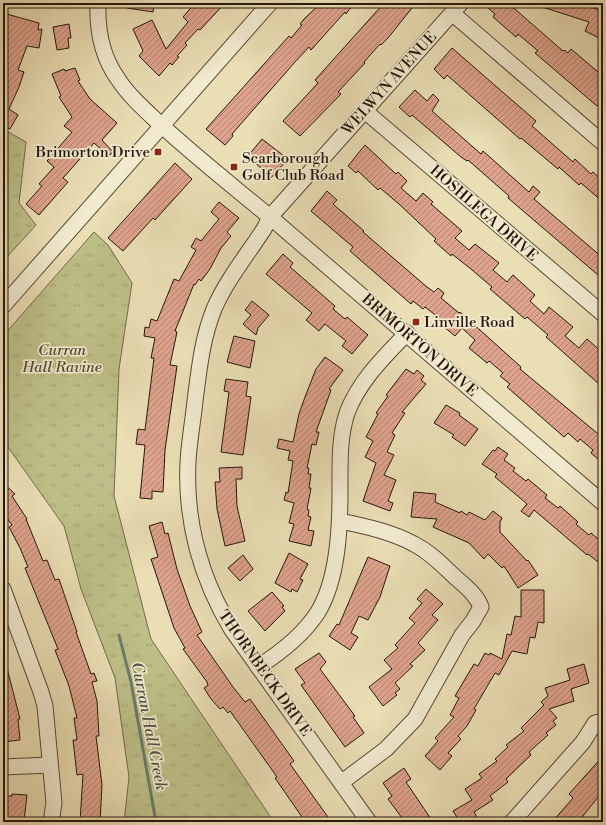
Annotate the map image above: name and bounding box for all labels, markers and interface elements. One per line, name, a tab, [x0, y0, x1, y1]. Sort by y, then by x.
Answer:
street label: WELWYN AVENUE	[337, 28, 441, 140]
place label: Brimorton Drive	[34, 143, 150, 162]
marker: Brimorton Drive	[153, 147, 163, 157]
place label: Scarborough Golf Club Road	[242, 149, 345, 185]
street label: HOSHLEGA DRIVE	[426, 161, 542, 266]
marker: Scarborough Golf Club Road	[229, 162, 239, 172]
street label: BRIMORTON DRIVE	[357, 289, 481, 401]
place label: Linville Road	[424, 313, 515, 332]
marker: Linville Road	[411, 317, 421, 327]
park label: Curran Hall Ravine	[21, 341, 102, 377]
street label: THORNBECK DRIVE	[214, 606, 315, 740]
water label: Curran Hall Creek	[127, 660, 171, 792]

